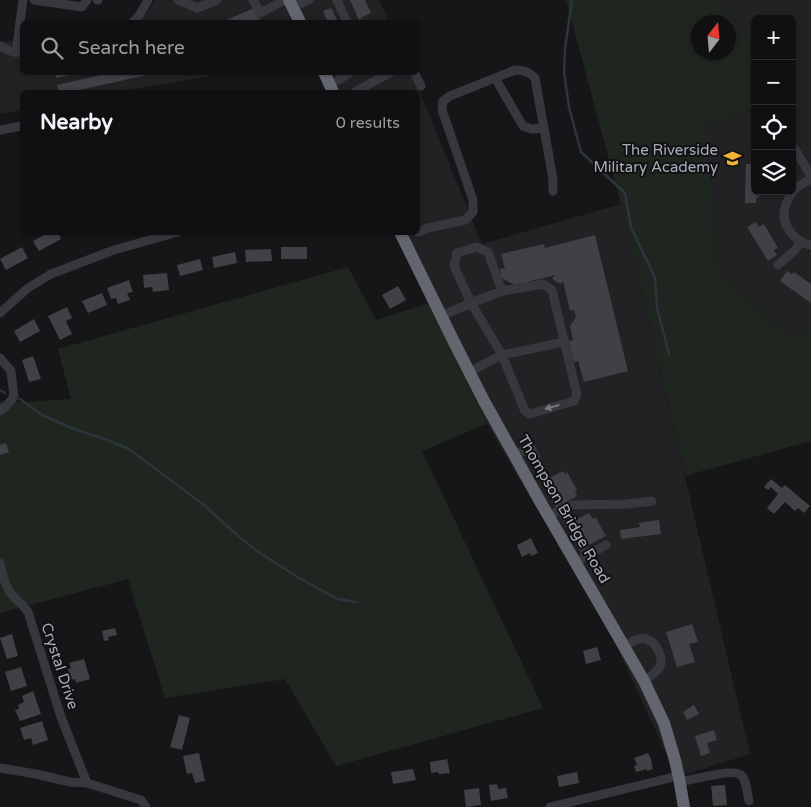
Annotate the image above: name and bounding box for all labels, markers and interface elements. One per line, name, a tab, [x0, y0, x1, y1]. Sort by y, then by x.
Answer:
north arrow	[691, 15, 736, 60]
map controls	[751, 15, 796, 195]
button: +	[751, 15, 796, 60]
search box	[20, 20, 420, 75]
icon: search	[38, 34, 66, 62]
text: Search here	[78, 37, 185, 59]
button: −	[751, 60, 796, 105]
button: locate	[751, 105, 796, 150]
text: Nearby	[40, 110, 113, 135]
text: 0 results	[336, 113, 400, 133]
place label: The Riverside Military Academy	[594, 141, 718, 176]
school or university icon: The Riverside Military Academy	[722, 149, 742, 169]
button: layers	[751, 150, 796, 195]
one-way arrow	[544, 404, 559, 412]
street label: Thompson Bridge Road	[514, 431, 614, 587]
street label: Crystal Drive	[38, 620, 82, 712]

